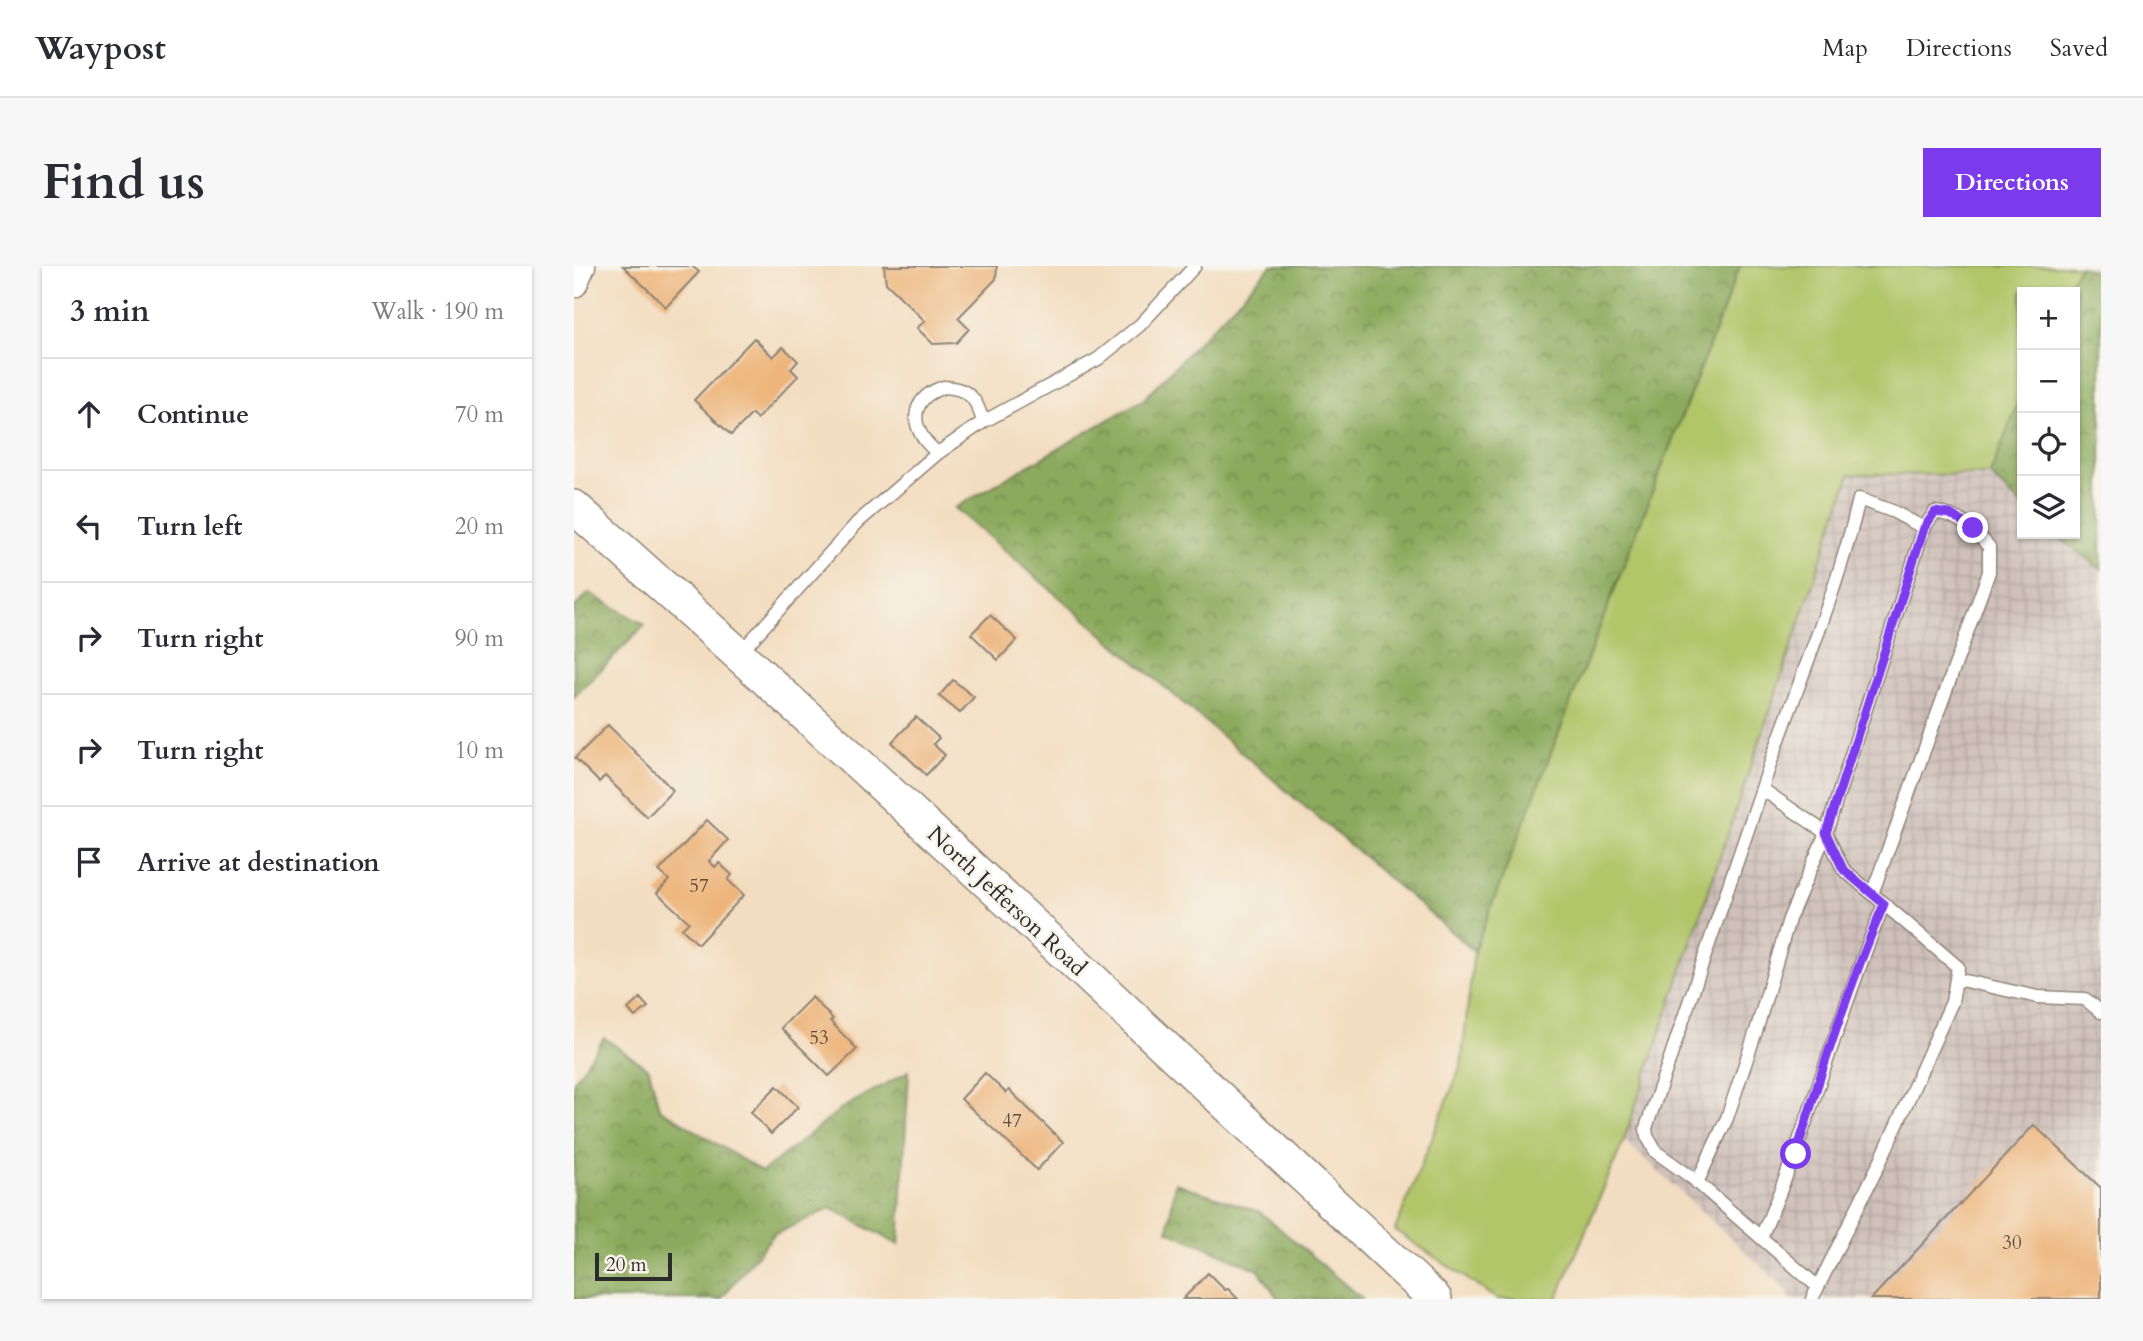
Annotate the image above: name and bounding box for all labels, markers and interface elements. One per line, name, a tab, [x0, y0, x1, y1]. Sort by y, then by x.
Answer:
text: Waypost	[35, 26, 166, 71]
text: Map	[1822, 32, 1868, 65]
text: Directions	[1906, 32, 2012, 65]
text: Saved	[2050, 32, 2108, 65]
button: Directions	[1923, 148, 2101, 217]
text: Find us	[42, 149, 205, 216]
map controls	[2017, 287, 2080, 539]
button: +	[2017, 287, 2080, 350]
text: 3 min	[70, 291, 150, 332]
text: Walk · 190 m	[371, 296, 504, 327]
button: −	[2017, 350, 2080, 413]
icon: ahead	[70, 395, 108, 433]
text: Continue	[137, 397, 249, 432]
text: 70 m	[455, 399, 504, 430]
button: locate	[2017, 413, 2080, 476]
button: layers	[2017, 476, 2080, 539]
icon: left	[70, 507, 108, 545]
text: Turn left	[137, 509, 242, 544]
text: 20 m	[455, 511, 504, 542]
route end	[1957, 512, 1988, 543]
icon: right	[70, 619, 108, 657]
text: Turn right	[137, 621, 264, 656]
text: 90 m	[455, 623, 504, 654]
icon: right	[70, 731, 108, 769]
text: Turn right	[137, 733, 264, 768]
text: 10 m	[455, 735, 504, 766]
street label: North Jefferson Road	[921, 819, 1094, 984]
icon: arrive	[70, 843, 108, 881]
text: Arrive at destination	[137, 845, 380, 880]
house number: 57	[689, 873, 709, 899]
house number: 53	[809, 1025, 829, 1051]
house number: 47	[1002, 1108, 1022, 1134]
route start	[1780, 1138, 1811, 1169]
house number: 30	[2002, 1230, 2022, 1256]
scale bar	[595, 1250, 672, 1282]
text: 20 m	[606, 1252, 647, 1278]

